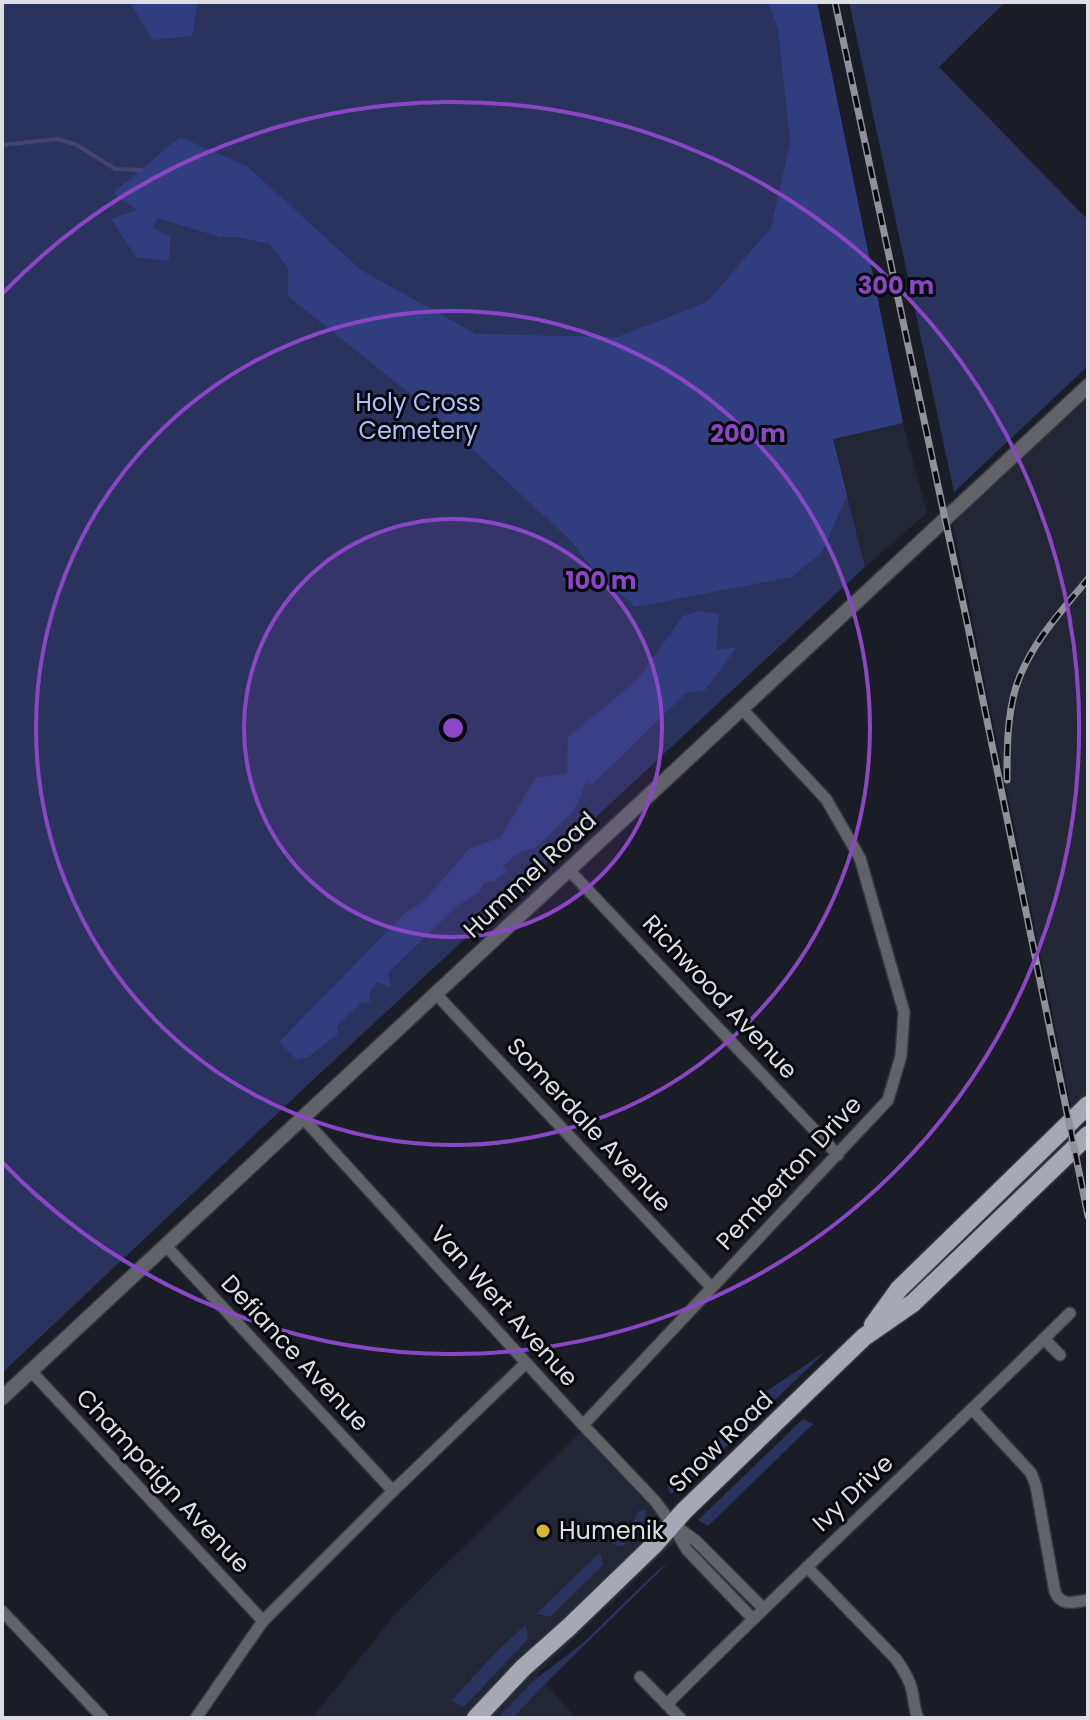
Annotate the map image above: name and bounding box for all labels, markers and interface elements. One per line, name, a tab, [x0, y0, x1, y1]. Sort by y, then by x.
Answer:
text: 300 m	[858, 269, 934, 302]
park label: Holy Cross Cemetery	[355, 386, 481, 447]
text: 200 m	[710, 417, 786, 450]
text: 100 m	[566, 564, 636, 597]
centre of rings	[439, 714, 467, 742]
street label: Hummel Road	[456, 804, 603, 945]
street label: Richwood Avenue	[635, 907, 805, 1086]
street label: Somerdale Avenue	[500, 1030, 679, 1219]
street label: Pemberton Drive	[709, 1088, 869, 1257]
street label: Van Wert Avenue	[423, 1218, 586, 1394]
street label: Defiance Avenue	[214, 1267, 377, 1438]
street label: Champaign Avenue	[69, 1381, 258, 1580]
street label: Snow Road	[661, 1383, 780, 1500]
street label: Ivy Drive	[805, 1447, 900, 1539]
place label: Humenik	[559, 1514, 665, 1547]
marker: Humenik	[534, 1522, 552, 1540]

